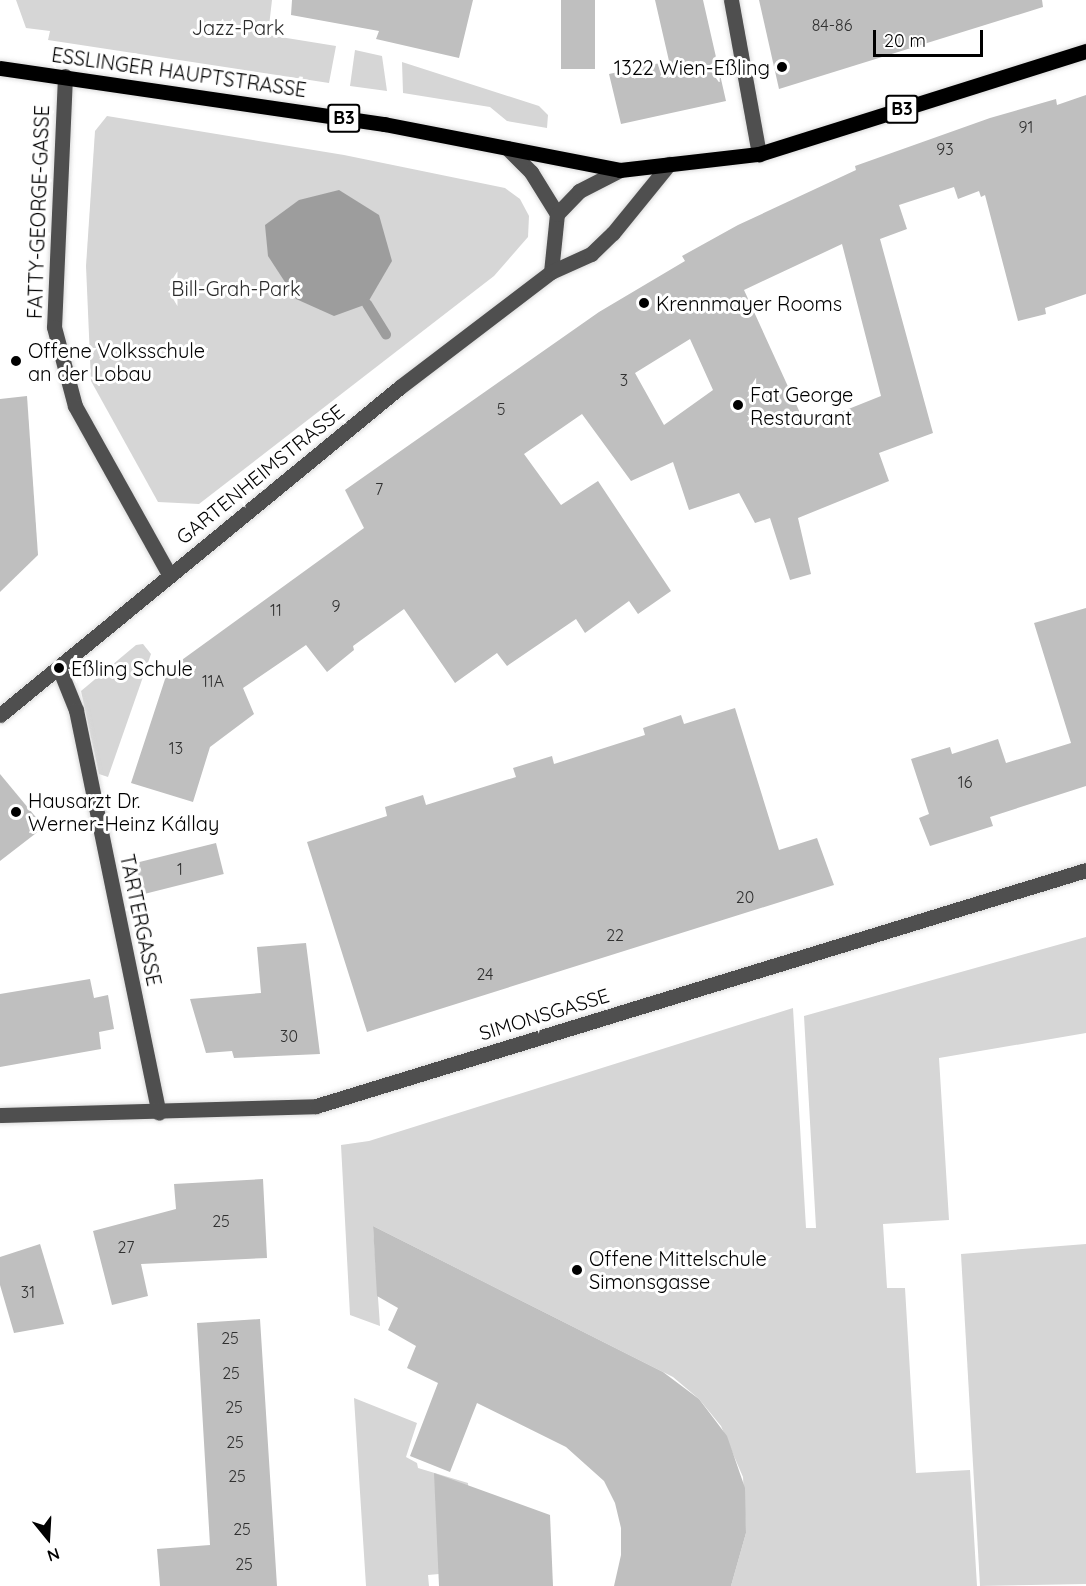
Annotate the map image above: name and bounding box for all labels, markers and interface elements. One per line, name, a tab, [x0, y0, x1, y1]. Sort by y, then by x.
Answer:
park label: Jazz-Park	[192, 15, 284, 39]
house number: 84-86	[812, 15, 852, 35]
scale bar	[876, 18, 986, 56]
text: 20 m	[884, 29, 926, 52]
street label: ESSLINGER HAUPTSTRASSE	[50, 42, 308, 102]
place label: 1322 Wien-Eßling	[614, 55, 770, 79]
marker: 1322 Wien-Eßling	[775, 60, 789, 74]
road number: B3	[884, 94, 920, 124]
road number: B3	[326, 103, 362, 133]
street label: FATTY-GEORGE-GASSE	[22, 105, 54, 319]
house number: 91	[1019, 117, 1033, 137]
house number: 93	[936, 139, 954, 159]
park label: Bill-Grah-Park	[171, 276, 301, 300]
place label: Krennmayer Rooms	[656, 291, 842, 315]
marker: Krennmayer Rooms	[637, 296, 651, 310]
place label: Offene Volksschule an der Lobau	[28, 338, 205, 385]
marker: Offene Volksschule an der Lobau	[9, 354, 23, 368]
house number: 3	[620, 370, 628, 390]
place label: Fat George Restaurant	[750, 382, 853, 429]
marker: Fat George Restaurant	[731, 398, 745, 412]
street label: GARTENHEIMSTRASSE	[171, 399, 349, 549]
house number: 5	[497, 399, 505, 419]
house number: 7	[375, 479, 383, 499]
house number: 9	[332, 596, 340, 616]
house number: 11	[270, 600, 282, 620]
place label: Eßling Schule	[71, 656, 193, 680]
marker: Eßling Schule	[52, 661, 66, 675]
house number: 11A	[202, 671, 224, 691]
house number: 13	[169, 738, 183, 758]
house number: 16	[958, 772, 972, 792]
place label: Hausarzt Dr. Werner-Heinz Kállay	[28, 789, 219, 836]
marker: Hausarzt Dr. Werner-Heinz Kállay	[9, 805, 23, 819]
street label: TARTERGASSE	[115, 852, 167, 988]
house number: 1	[177, 859, 183, 879]
house number: 20	[736, 887, 754, 907]
house number: 22	[606, 925, 624, 945]
house number: 24	[476, 964, 494, 984]
street label: SIMONSGASSE	[476, 983, 612, 1045]
house number: 30	[280, 1026, 298, 1046]
house number: 25	[212, 1211, 230, 1231]
house number: 27	[118, 1237, 134, 1257]
place label: Offene Mittelschule Simonsgasse	[589, 1246, 767, 1293]
marker: Offene Mittelschule Simonsgasse	[570, 1263, 584, 1277]
house number: 31	[21, 1282, 35, 1302]
house number: 25	[221, 1328, 239, 1348]
house number: 25	[222, 1363, 240, 1383]
house number: 25	[225, 1397, 243, 1417]
house number: 25	[226, 1432, 244, 1452]
house number: 25	[228, 1466, 246, 1486]
north arrow	[18, 1508, 78, 1568]
house number: 25	[233, 1519, 251, 1539]
text: N	[45, 1544, 62, 1566]
house number: 25	[235, 1554, 253, 1574]

